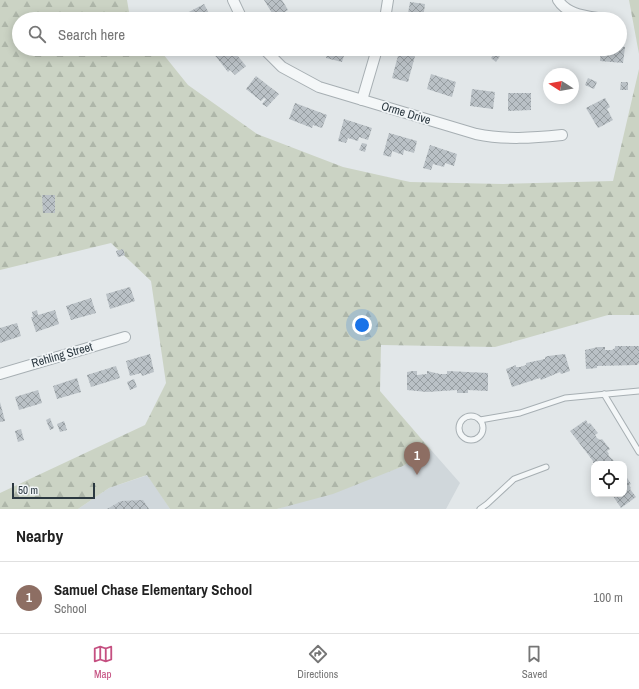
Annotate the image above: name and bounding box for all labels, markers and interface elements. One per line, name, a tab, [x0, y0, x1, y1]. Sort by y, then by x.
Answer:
search box	[12, 12, 627, 56]
icon: search	[26, 23, 48, 45]
text: Search here	[58, 24, 125, 45]
north arrow	[543, 68, 579, 104]
street label: Orme Drive	[379, 98, 433, 128]
your location	[352, 315, 372, 335]
street label: Rehling Street	[30, 339, 95, 371]
pin: 1	[404, 442, 430, 475]
map controls	[591, 461, 627, 497]
button: locate	[591, 461, 627, 497]
scale bar	[12, 481, 95, 500]
text: 50 m	[18, 483, 38, 497]
text: Nearby	[16, 524, 63, 547]
text: Samuel Chase Elementary School	[54, 579, 252, 600]
text: 1	[26, 589, 32, 606]
text: 100 m	[593, 589, 623, 606]
text: School	[54, 600, 87, 617]
tab: Map	[92, 643, 114, 681]
tab: Directions	[297, 643, 338, 681]
tab: Saved	[522, 643, 547, 681]

